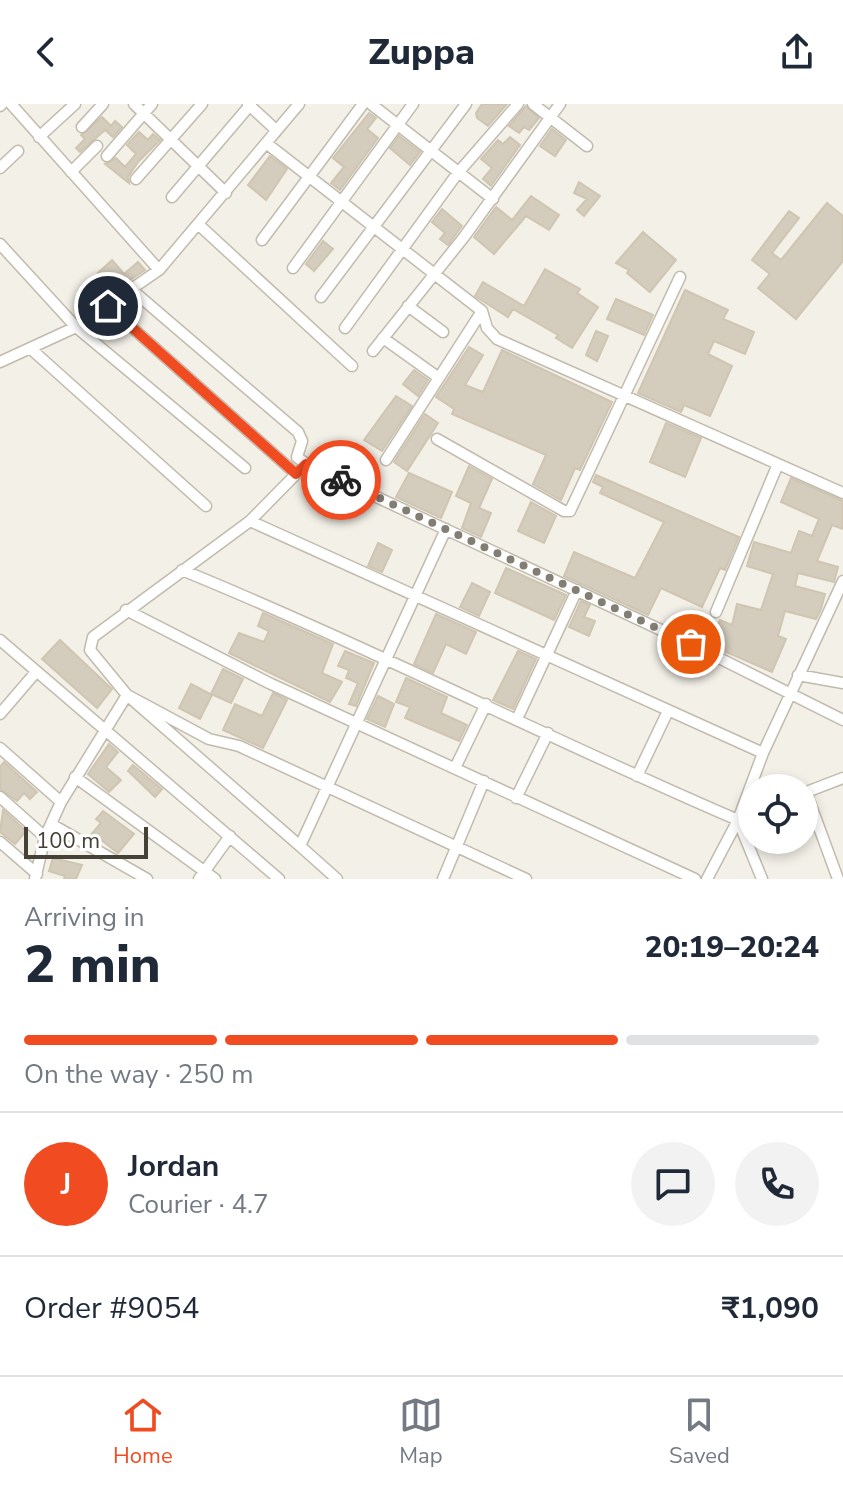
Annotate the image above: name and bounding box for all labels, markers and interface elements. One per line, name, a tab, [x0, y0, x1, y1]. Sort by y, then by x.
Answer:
text: Zuppa	[368, 28, 475, 77]
icon: back	[24, 30, 68, 74]
icon: share	[775, 30, 819, 74]
pin	[74, 272, 142, 340]
icon: home	[86, 284, 130, 328]
courier	[301, 440, 381, 520]
icon: bike	[319, 458, 363, 502]
pin	[657, 610, 725, 678]
icon: bag	[669, 622, 713, 666]
map controls	[738, 774, 818, 854]
button: locate	[738, 774, 818, 854]
scale bar	[24, 823, 148, 859]
text: 100 m	[36, 826, 100, 856]
text: Arriving in	[24, 900, 145, 935]
text: 20:19–20:24	[644, 927, 819, 968]
text: 2 min	[24, 929, 161, 1000]
text: On the way · 250 m	[24, 1057, 253, 1092]
button: chat	[631, 1142, 715, 1226]
button: phone	[735, 1142, 819, 1226]
text: Jordan	[128, 1146, 219, 1187]
text: J	[61, 1164, 71, 1205]
text: Courier · 4.7	[128, 1187, 269, 1222]
text: Order #9054	[24, 1288, 199, 1329]
text: ₹1,090	[722, 1288, 819, 1329]
tab: Home	[113, 1393, 173, 1471]
tab: Map	[399, 1393, 443, 1471]
tab: Saved	[669, 1393, 730, 1471]

